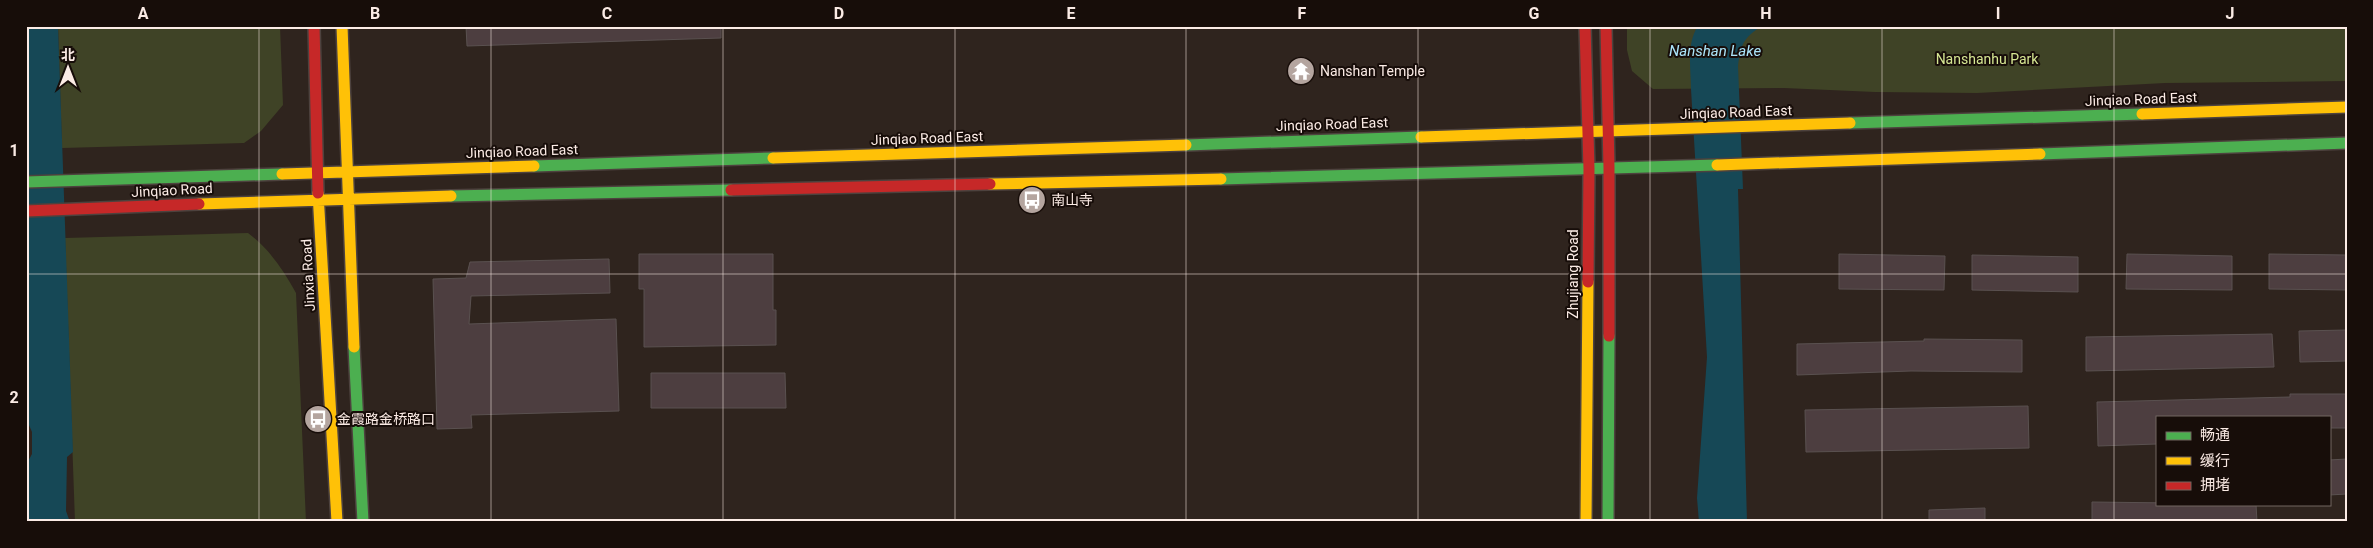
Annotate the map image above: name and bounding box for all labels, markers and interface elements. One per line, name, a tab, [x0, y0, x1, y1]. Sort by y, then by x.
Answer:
text: A	[138, 4, 149, 23]
text: B	[370, 4, 380, 23]
text: C	[602, 4, 612, 23]
text: D	[834, 4, 844, 23]
text: E	[1067, 4, 1076, 23]
text: F	[1298, 4, 1307, 23]
text: G	[1529, 4, 1540, 23]
text: H	[1760, 4, 1772, 23]
text: I	[1996, 4, 2000, 23]
text: J	[2226, 4, 2234, 23]
north arrow	[42, 42, 92, 92]
water label: Nanshan Lake	[1669, 42, 1761, 60]
text: 北	[61, 47, 75, 63]
park label: Nanshanhu Park	[1936, 51, 2039, 67]
temple icon: Nanshan Temple	[1286, 56, 1316, 86]
place label: Nanshan Temple	[1320, 63, 1425, 79]
street label: Jinqiao Road East	[2085, 89, 2198, 109]
street label: Jinqiao Road East	[1680, 102, 1793, 122]
street label: Jinqiao Road East	[1276, 114, 1389, 134]
street label: Jinqiao Road East	[871, 128, 984, 148]
text: 1	[9, 141, 19, 160]
street label: Jinqiao Road East	[466, 141, 579, 161]
street label: Jinqiao Road	[131, 180, 213, 200]
bus stop icon: 南山寺	[1017, 185, 1047, 215]
place label: 南山寺	[1051, 192, 1093, 208]
street label: Zhujiang Road	[1565, 229, 1581, 319]
street label: Jinxia Road	[298, 238, 318, 312]
text: 2	[9, 388, 19, 407]
bus stop icon: 金霞路金桥路口	[303, 404, 333, 434]
place label: 金霞路金桥路口	[337, 411, 435, 427]
legend	[2156, 416, 2330, 506]
text: 畅通	[2200, 426, 2230, 444]
text: 缓行	[2200, 452, 2230, 470]
text: 拥堵	[2200, 476, 2230, 494]

